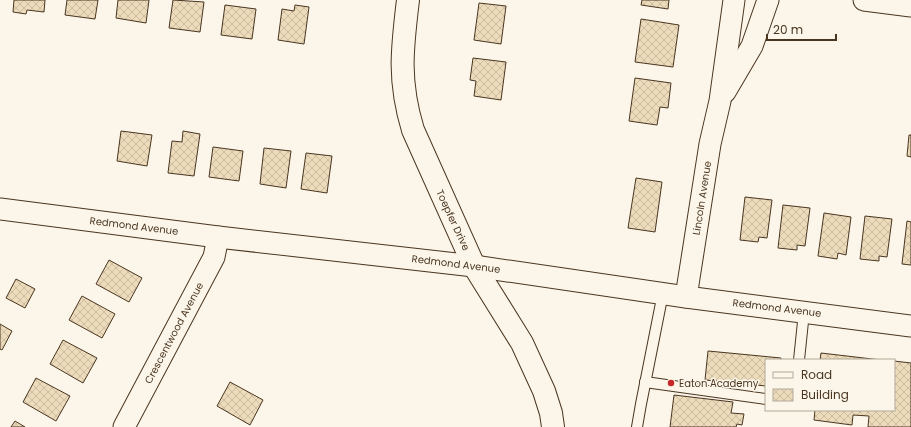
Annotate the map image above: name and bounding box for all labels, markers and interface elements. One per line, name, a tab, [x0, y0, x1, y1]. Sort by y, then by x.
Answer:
scale bar	[767, 16, 836, 42]
text: 20 m	[773, 21, 803, 38]
street label: Lincoln Avenue	[689, 160, 715, 236]
street label: Toepfer Drive	[432, 187, 474, 253]
street label: Redmond Avenue	[89, 213, 179, 239]
street label: Redmond Avenue	[411, 251, 501, 277]
street label: Crescentwood Avenue	[141, 280, 207, 386]
street label: Redmond Avenue	[732, 295, 822, 321]
legend	[765, 359, 895, 411]
text: Road	[801, 366, 832, 383]
place label: Eaton Academy	[679, 376, 759, 391]
marker: Eaton Academy	[666, 378, 676, 388]
text: Building	[801, 386, 849, 403]

